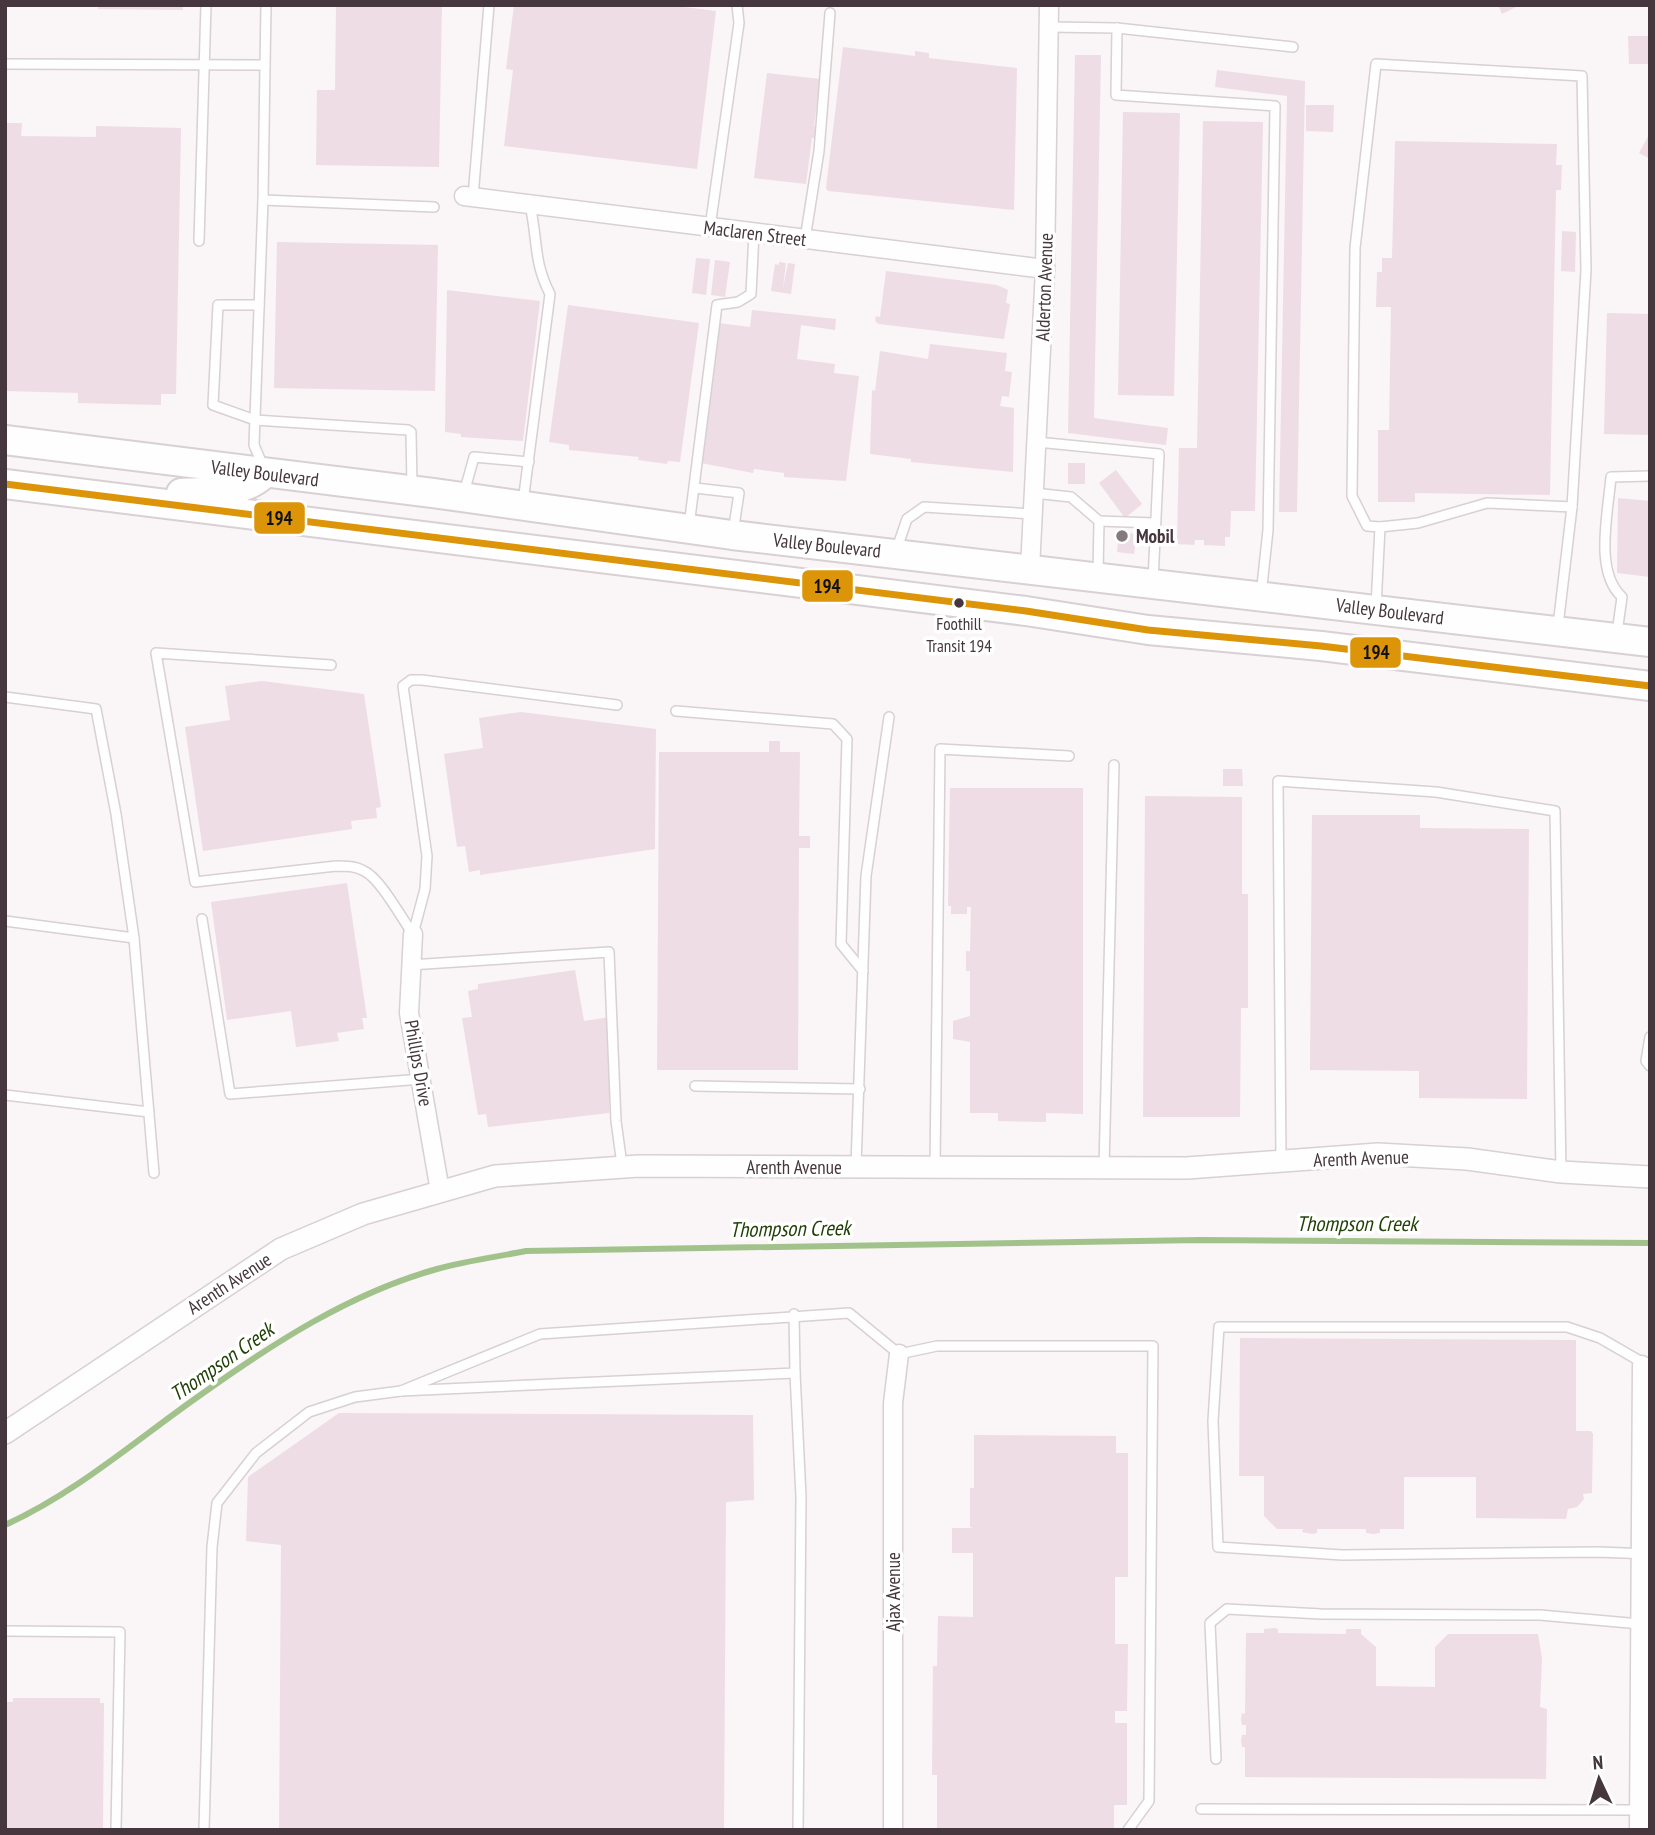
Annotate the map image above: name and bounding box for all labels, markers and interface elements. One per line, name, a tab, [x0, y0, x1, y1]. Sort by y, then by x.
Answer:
street label: Maclaren Street	[702, 215, 808, 251]
street label: Alderton Avenue	[1030, 232, 1058, 342]
street label: Valley Boulevard	[209, 454, 320, 492]
line badge: 194	[253, 501, 306, 535]
text: 194	[265, 506, 293, 530]
place label: Mobil	[1136, 524, 1175, 548]
street label: Valley Boulevard	[771, 527, 882, 563]
marker: Mobil	[1114, 528, 1130, 544]
line badge: 194	[801, 569, 854, 603]
text: 194	[813, 574, 841, 598]
street label: Valley Boulevard	[1334, 592, 1445, 630]
marker: Foothill Transit 194	[952, 596, 966, 610]
place label: Foothill Transit 194	[926, 613, 992, 657]
line badge: 194	[1349, 636, 1402, 669]
text: 194	[1362, 640, 1390, 664]
street label: Phillips Drive	[400, 1018, 438, 1108]
street label: Arenth Avenue	[1313, 1144, 1409, 1172]
street label: Arenth Avenue	[746, 1155, 842, 1179]
water label: Thompson Creek	[1297, 1210, 1420, 1237]
water label: Thompson Creek	[729, 1214, 853, 1243]
street label: Arenth Avenue	[182, 1247, 276, 1319]
water label: Thompson Creek	[165, 1314, 281, 1407]
street label: Ajax Avenue	[881, 1552, 905, 1632]
north arrow	[1564, 1744, 1634, 1814]
text: N	[1592, 1750, 1604, 1774]

